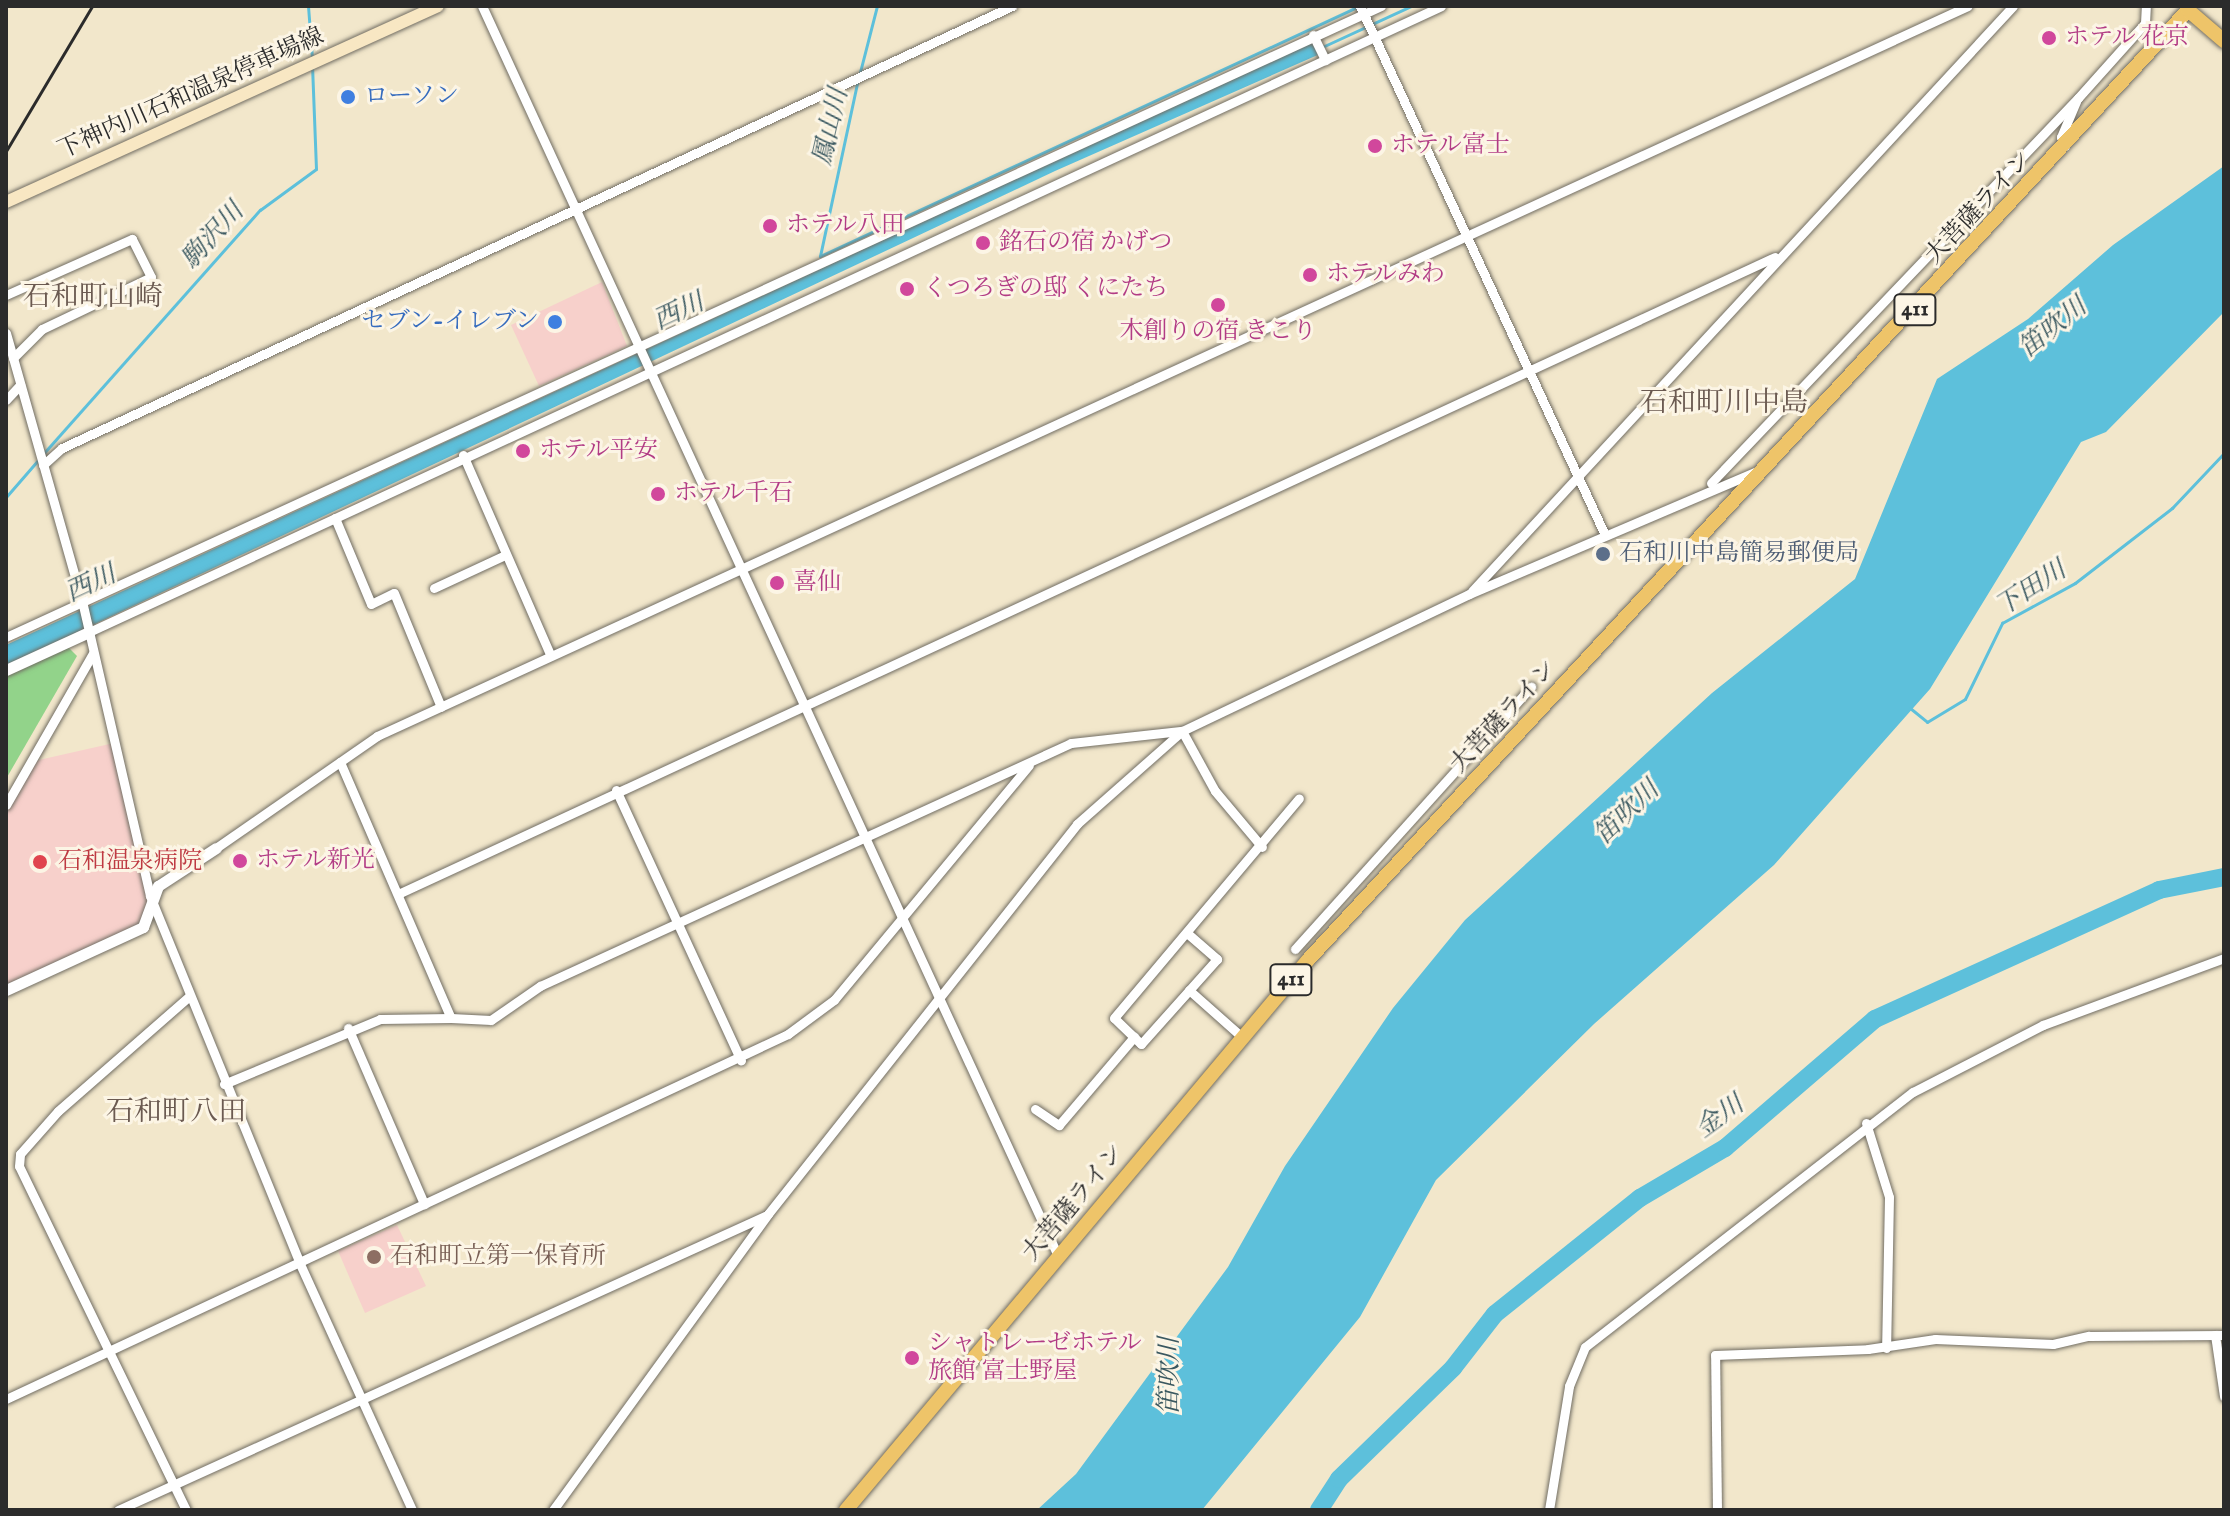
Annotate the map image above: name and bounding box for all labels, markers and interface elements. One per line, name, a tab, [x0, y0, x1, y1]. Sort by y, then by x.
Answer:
street label: 下神内川石和温泉停車場線	[54, 22, 328, 166]
place label: ホテル 花京	[2065, 24, 2190, 52]
marker: ホテル 花京	[2040, 29, 2058, 47]
place label: ローソン	[364, 83, 460, 111]
water label: 鳳山川	[807, 85, 855, 169]
marker: ローソン	[339, 88, 357, 106]
place label: ホテル富士	[1391, 132, 1511, 160]
marker: ホテル富士	[1366, 137, 1384, 155]
street label: 大菩薩ライン	[1919, 146, 2039, 270]
water label: 駒沢川	[175, 197, 251, 275]
place label: ホテル八田	[786, 212, 906, 240]
marker: ホテル八田	[761, 217, 779, 235]
place label: 銘石の宿 かげつ	[999, 229, 1172, 257]
marker: 銘石の宿 かげつ	[974, 234, 992, 252]
place label: ホテルみわ	[1326, 261, 1446, 289]
marker: ホテルみわ	[1301, 266, 1319, 284]
place label: くつろぎの邸 くにたち	[923, 275, 1168, 303]
marker: くつろぎの邸 くにたち	[898, 280, 916, 298]
district label: 石和町山崎	[23, 281, 163, 315]
water label: 西川	[649, 287, 709, 337]
water label: 笛吹川	[2013, 291, 2093, 365]
road number: 411	[1893, 292, 1937, 328]
marker: 木創りの宿 きこり	[1209, 296, 1227, 314]
place label: セブン-イレブン	[360, 308, 539, 336]
marker: セブン-イレブン	[546, 313, 564, 331]
place label: 木創りの宿 きこり	[1119, 318, 1317, 346]
district label: 石和町川中島	[1640, 387, 1808, 421]
place label: ホテル平安	[539, 437, 659, 465]
marker: ホテル平安	[514, 442, 532, 460]
place label: ホテル千石	[674, 480, 794, 508]
marker: ホテル千石	[649, 485, 667, 503]
place label: 石和川中島簡易郵便局	[1619, 540, 1859, 568]
marker: 石和川中島簡易郵便局	[1594, 545, 1612, 563]
water label: 下田川	[1990, 555, 2072, 623]
water label: 西川	[61, 559, 121, 609]
place label: 喜仙	[793, 569, 841, 597]
marker: 喜仙	[768, 574, 786, 592]
street label: 大菩薩ライン	[1444, 655, 1564, 779]
water label: 笛吹川	[1588, 775, 1666, 851]
place label: ホテル新光	[256, 847, 376, 875]
place label: 石和温泉病院	[58, 848, 202, 876]
marker: 石和温泉病院	[29, 851, 51, 873]
marker: ホテル新光	[231, 852, 249, 870]
road number: 411	[1269, 962, 1313, 998]
water label: 金川	[1690, 1089, 1750, 1145]
district label: 石和町八田	[106, 1096, 246, 1130]
street label: 大菩薩ライン	[1017, 1139, 1131, 1267]
place label: 石和町立第一保育所	[390, 1243, 606, 1271]
marker: 石和町立第一保育所	[365, 1248, 383, 1266]
place label: シャトレーゼホテル 旅館 富士野屋	[928, 1330, 1144, 1386]
water label: 笛吹川	[1154, 1337, 1186, 1415]
marker: シャトレーゼホテル 旅館 富士野屋	[903, 1349, 921, 1367]

